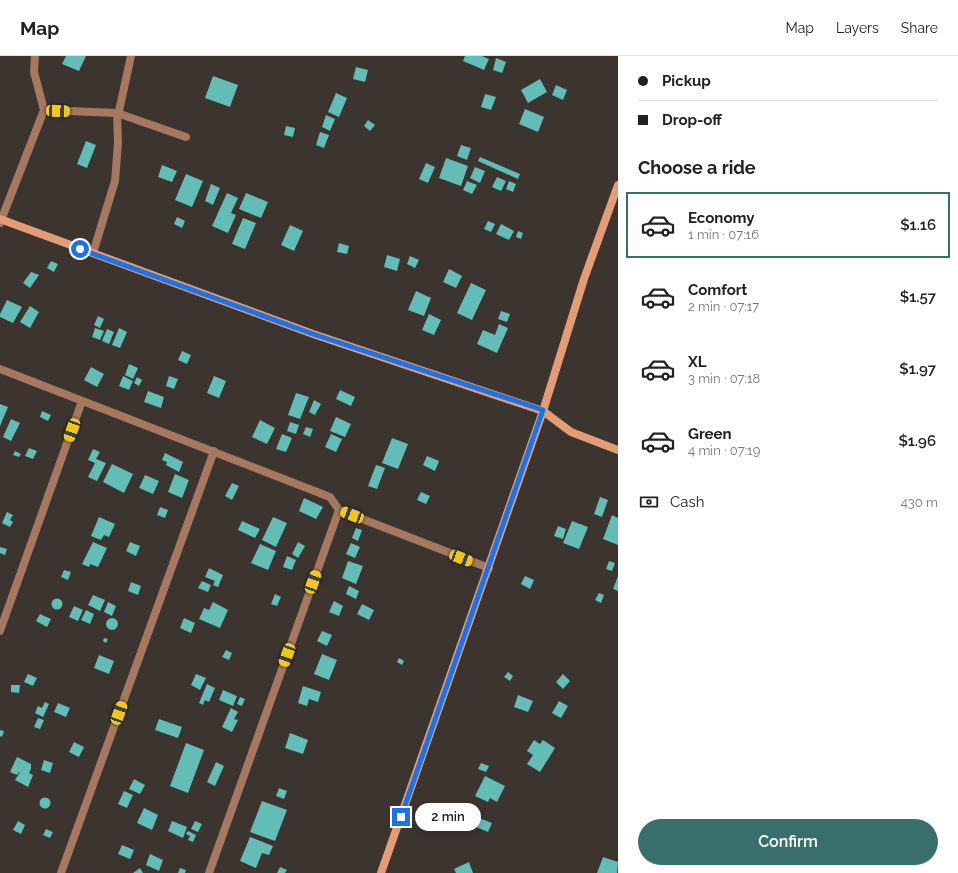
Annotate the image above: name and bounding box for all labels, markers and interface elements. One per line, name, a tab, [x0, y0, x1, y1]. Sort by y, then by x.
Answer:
text: Map	[20, 17, 59, 39]
text: Map	[786, 20, 814, 36]
text: Layers	[836, 20, 879, 36]
text: Share	[901, 20, 938, 36]
text: Pickup	[662, 72, 711, 90]
car	[46, 105, 70, 117]
text: Drop-off	[662, 111, 722, 129]
text: Choose a ride	[638, 157, 756, 178]
icon: car	[640, 207, 676, 243]
text: Economy	[688, 209, 755, 227]
text: $1.16	[900, 216, 936, 234]
text: 1 min · 07:16	[688, 227, 759, 242]
route start	[71, 240, 89, 258]
icon: car	[640, 279, 676, 315]
text: Comfort	[688, 281, 747, 299]
text: $1.57	[900, 288, 936, 306]
text: 2 min · 07:17	[688, 299, 759, 314]
icon: car	[640, 351, 676, 387]
text: XL	[688, 353, 706, 371]
text: $1.97	[899, 360, 936, 378]
text: 3 min · 07:18	[688, 371, 760, 386]
car	[62, 417, 82, 443]
icon: car	[640, 423, 676, 459]
text: Green	[688, 425, 732, 443]
text: $1.96	[898, 432, 936, 450]
text: 4 min · 07:19	[688, 443, 760, 458]
icon: cash	[638, 491, 660, 513]
text: Cash	[670, 493, 704, 511]
text: 430 m	[901, 495, 938, 510]
car	[339, 505, 365, 525]
car	[448, 548, 474, 568]
car	[303, 569, 323, 595]
car	[277, 642, 297, 668]
car	[109, 700, 129, 726]
callout: 2 min	[415, 803, 481, 831]
route end	[392, 808, 410, 826]
text: 2 min	[431, 809, 465, 824]
button: Confirm	[638, 819, 938, 865]

